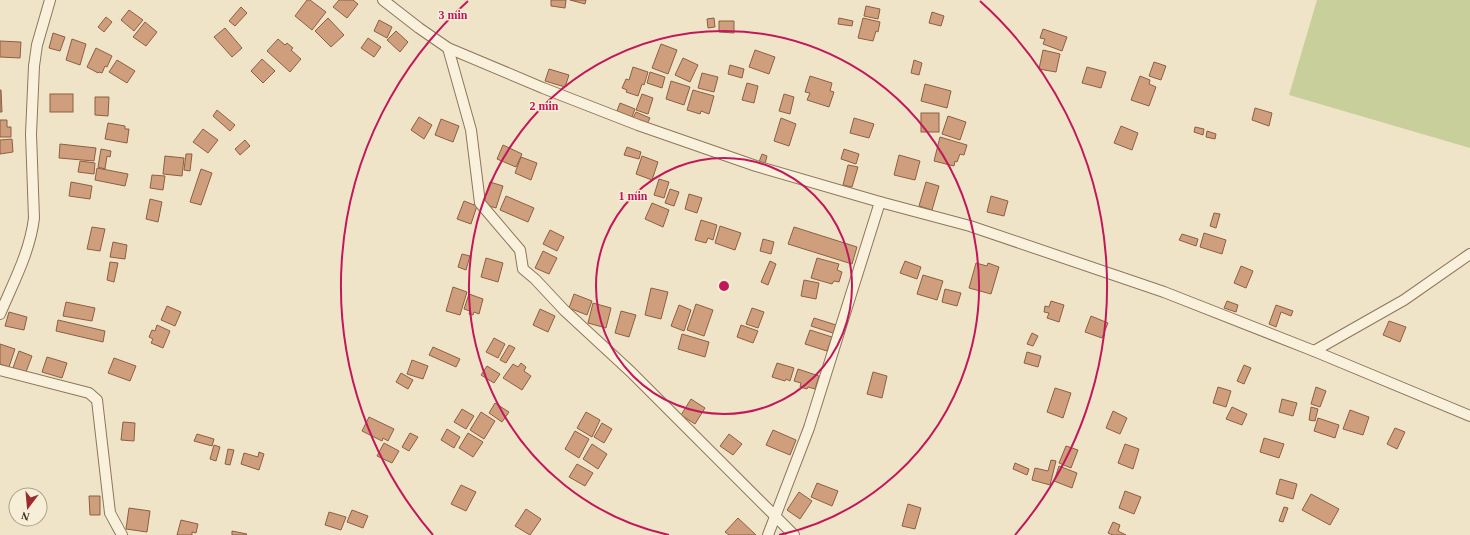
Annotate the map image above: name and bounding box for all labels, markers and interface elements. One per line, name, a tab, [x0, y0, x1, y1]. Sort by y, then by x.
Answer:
text: 3 min	[438, 8, 468, 22]
text: 2 min	[529, 99, 559, 113]
text: 1 min	[618, 189, 648, 203]
centre of rings	[717, 279, 731, 293]
north arrow	[8, 487, 48, 527]
text: N	[20, 510, 31, 523]

